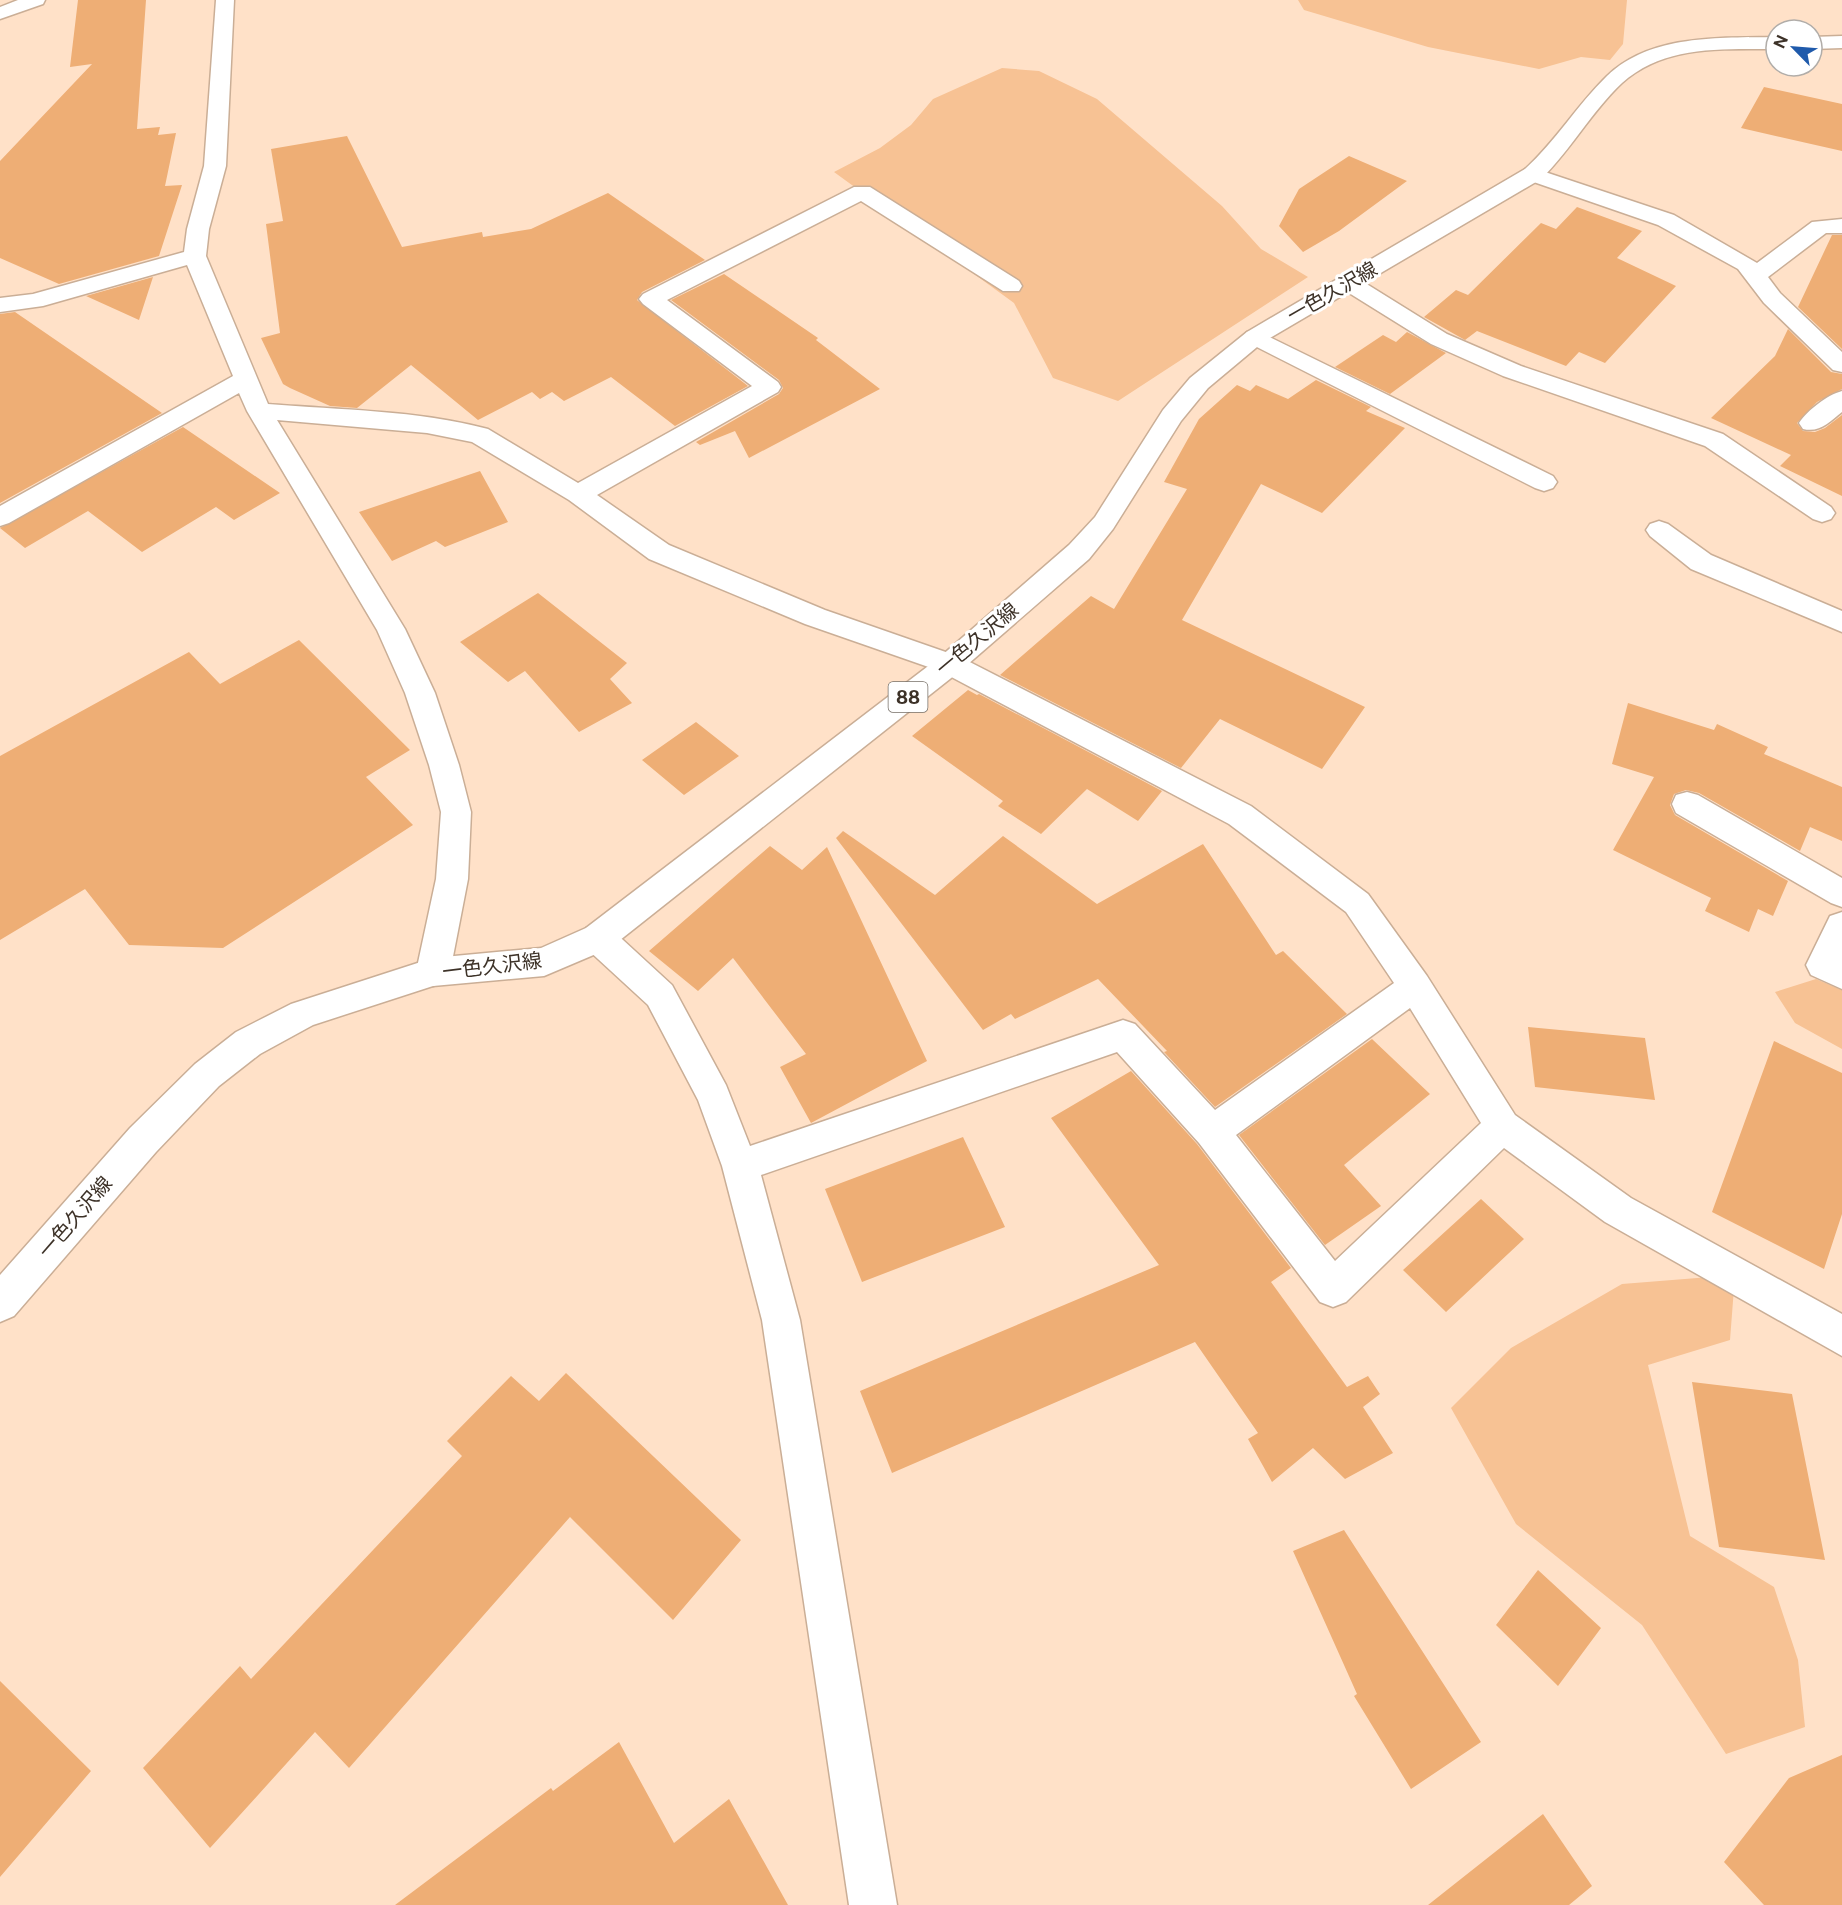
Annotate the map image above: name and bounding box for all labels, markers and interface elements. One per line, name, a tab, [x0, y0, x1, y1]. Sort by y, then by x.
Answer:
north arrow	[1764, 18, 1824, 78]
text: N	[1770, 32, 1792, 52]
street label: 一色久沢線	[1283, 257, 1381, 327]
street label: 一色久沢線	[931, 598, 1023, 680]
road number: 88	[888, 682, 928, 712]
street label: 一色久沢線	[441, 948, 543, 984]
street label: 一色久沢線	[33, 1171, 117, 1263]

